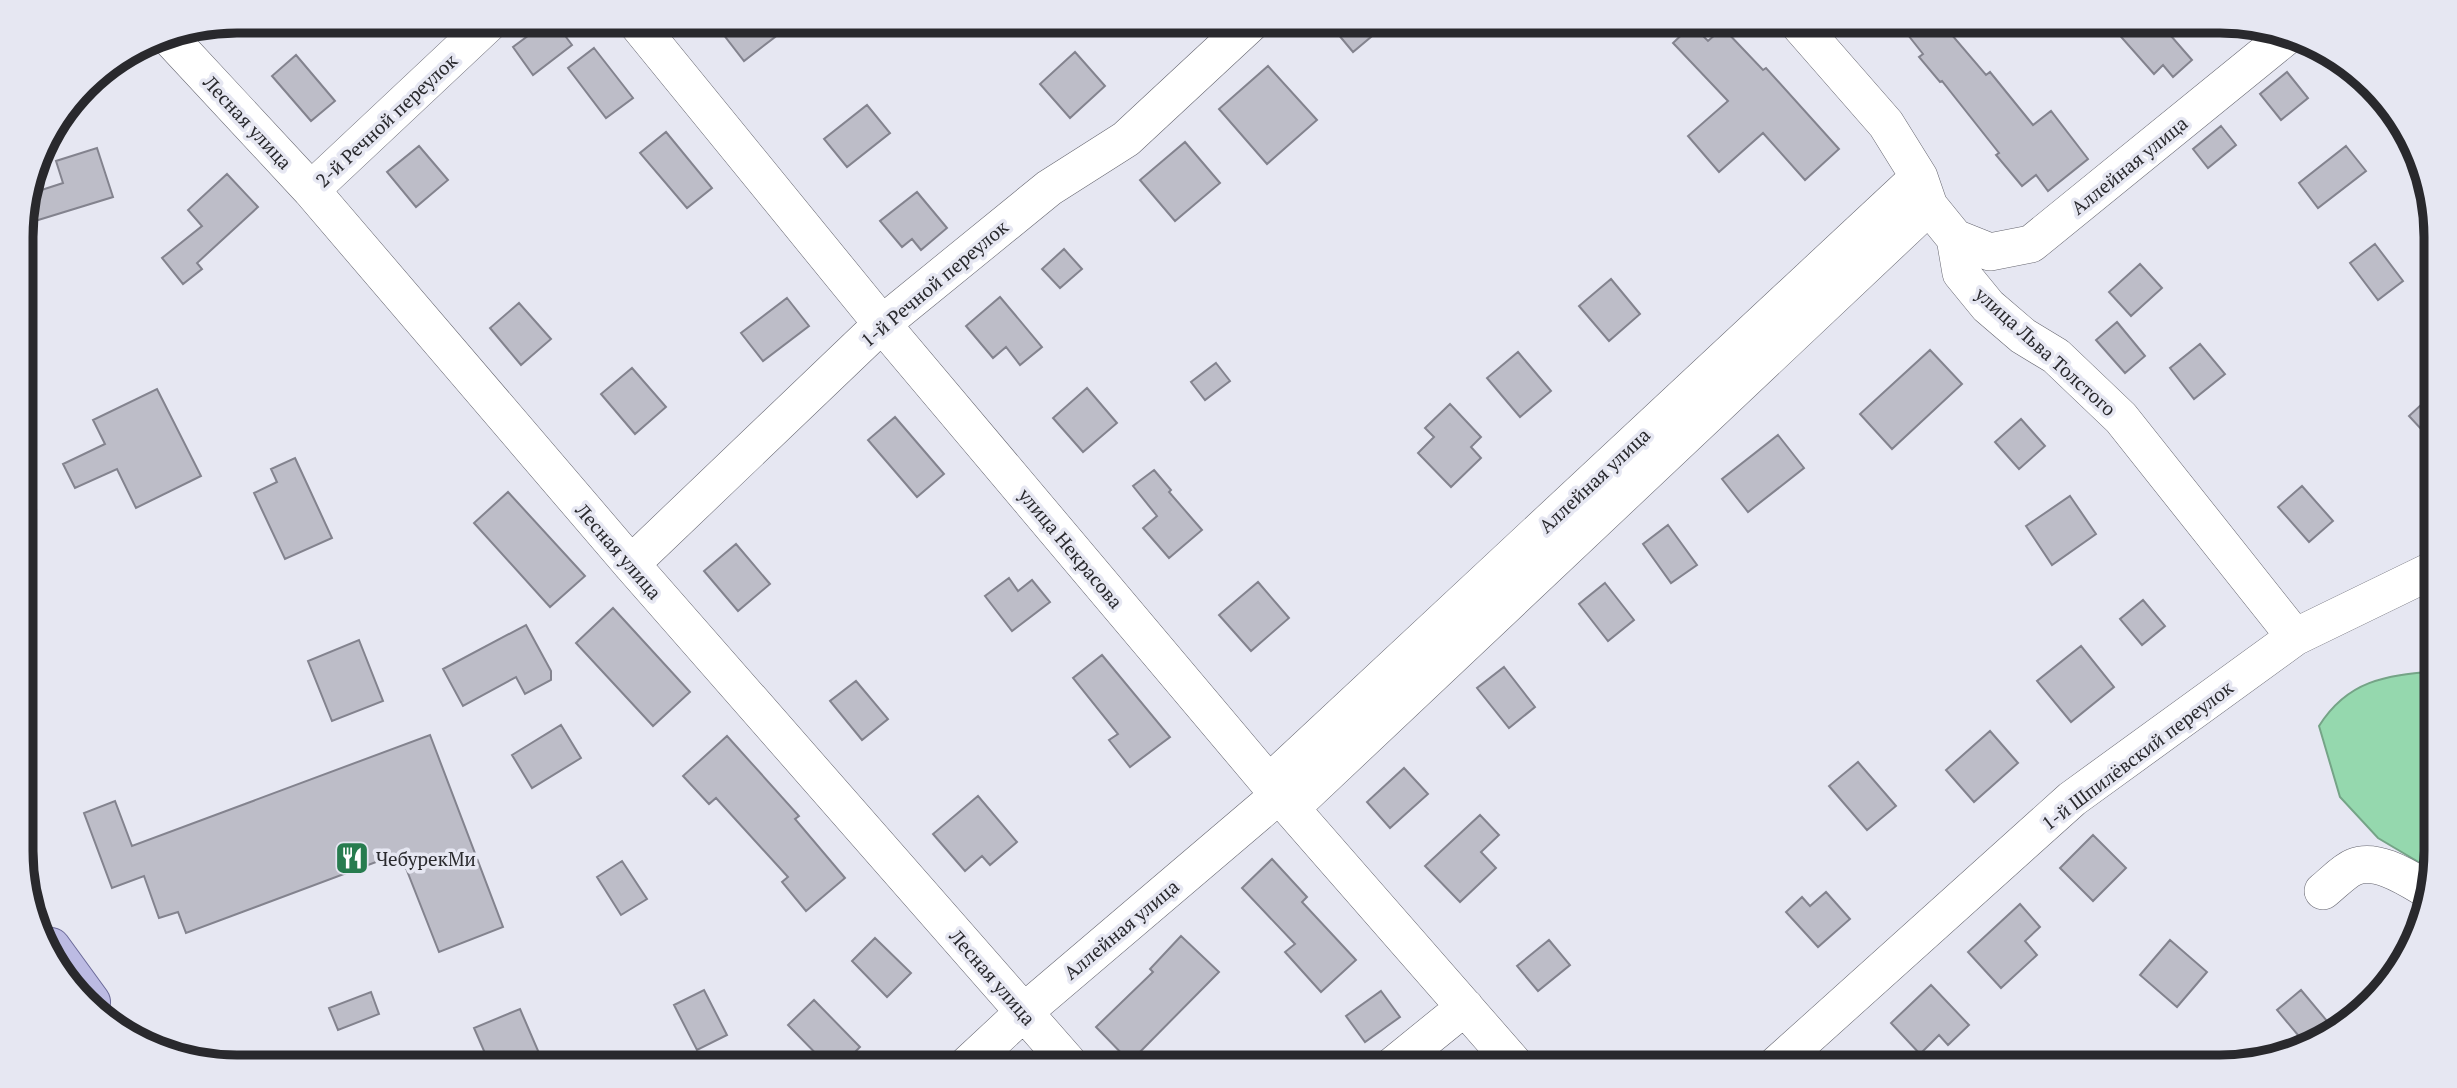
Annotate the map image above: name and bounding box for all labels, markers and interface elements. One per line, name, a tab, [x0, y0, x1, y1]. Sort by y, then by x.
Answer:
street label: 2-й Речной переулок	[310, 47, 463, 192]
street label: Лесная улица	[198, 69, 298, 174]
street label: Аллейная улица	[2066, 110, 2193, 220]
street label: 1-й Речной переулок	[855, 214, 1013, 352]
street label: улица Льва Толстого	[1970, 280, 2122, 421]
street label: Аллейная улица	[1533, 422, 1655, 538]
street label: улица Некрасова	[1013, 482, 1129, 614]
street label: Лесная улица	[570, 497, 668, 604]
street label: 1-й Шпилёвский переулок	[2036, 674, 2238, 835]
restaurant icon: ЧебурекМи	[333, 839, 371, 877]
place label: ЧебурекМи	[376, 846, 476, 871]
street label: Аллейная улица	[1058, 873, 1184, 985]
street label: Лесная улица	[944, 923, 1042, 1030]

